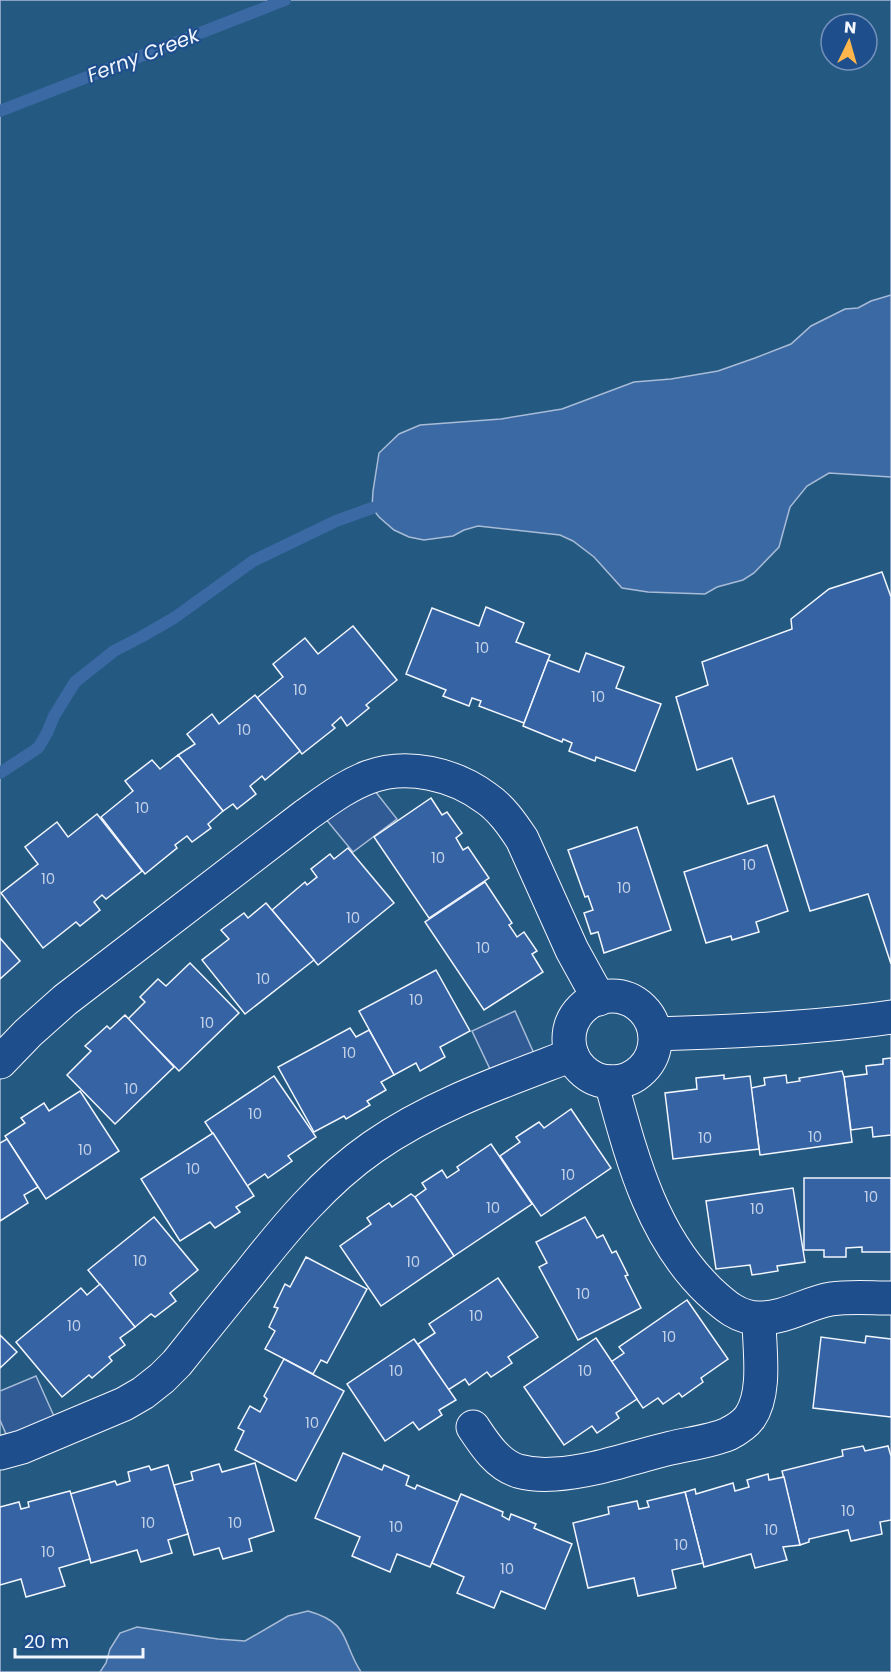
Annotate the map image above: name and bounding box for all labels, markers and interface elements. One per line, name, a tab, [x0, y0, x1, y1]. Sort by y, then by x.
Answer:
north arrow	[819, 12, 879, 72]
text: N	[843, 16, 857, 40]
water label: Ferny Creek	[83, 20, 205, 89]
house number: 10	[475, 637, 489, 658]
house number: 10	[293, 679, 307, 700]
house number: 10	[591, 686, 605, 707]
house number: 10	[237, 719, 251, 740]
house number: 10	[135, 797, 149, 818]
house number: 10	[431, 847, 445, 868]
house number: 10	[742, 854, 756, 875]
house number: 10	[41, 868, 55, 889]
house number: 10	[617, 877, 631, 898]
house number: 10	[346, 907, 360, 928]
house number: 10	[476, 937, 490, 958]
house number: 10	[256, 968, 270, 989]
house number: 10	[409, 989, 423, 1010]
house number: 10	[200, 1012, 214, 1033]
house number: 10	[342, 1042, 356, 1063]
house number: 10	[124, 1078, 138, 1099]
house number: 10	[248, 1103, 262, 1124]
house number: 10	[808, 1126, 822, 1147]
house number: 10	[698, 1127, 712, 1148]
house number: 10	[78, 1139, 92, 1160]
house number: 10	[186, 1158, 200, 1179]
house number: 10	[561, 1164, 575, 1185]
house number: 10	[864, 1186, 878, 1207]
house number: 10	[486, 1197, 500, 1218]
house number: 10	[750, 1198, 764, 1219]
house number: 10	[133, 1250, 147, 1271]
house number: 10	[406, 1251, 420, 1272]
house number: 10	[576, 1283, 590, 1304]
house number: 10	[469, 1305, 483, 1326]
house number: 10	[67, 1315, 81, 1336]
house number: 10	[662, 1326, 676, 1347]
house number: 10	[389, 1360, 403, 1381]
house number: 10	[578, 1360, 592, 1381]
house number: 10	[305, 1412, 319, 1433]
house number: 10	[841, 1500, 855, 1521]
house number: 10	[141, 1512, 155, 1533]
house number: 10	[228, 1512, 242, 1533]
house number: 10	[389, 1516, 403, 1537]
house number: 10	[764, 1519, 778, 1540]
house number: 10	[674, 1534, 688, 1555]
house number: 10	[41, 1541, 55, 1562]
house number: 10	[500, 1558, 514, 1579]
scale bar	[15, 1621, 142, 1659]
text: 20 m	[24, 1629, 69, 1654]

